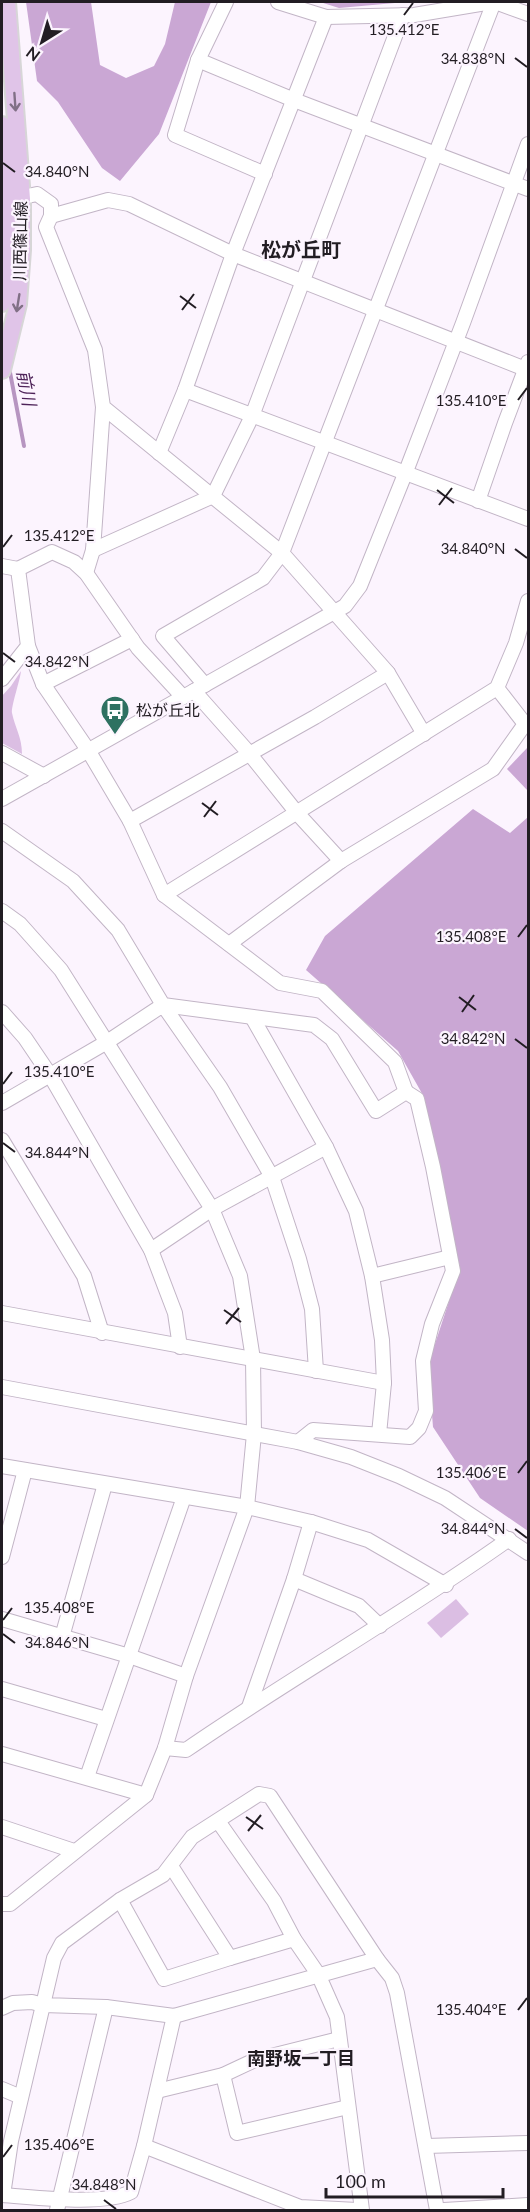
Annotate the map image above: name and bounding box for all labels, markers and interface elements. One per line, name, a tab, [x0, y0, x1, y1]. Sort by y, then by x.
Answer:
north arrow	[12, 12, 72, 72]
text: 135.412°E	[369, 20, 439, 38]
text: N	[22, 43, 43, 66]
text: 34.838°N	[441, 49, 505, 67]
one-way arrow	[9, 91, 20, 111]
text: 34.840°N	[25, 162, 89, 180]
street label: 川西篠山線	[9, 201, 30, 281]
district label: 松が丘町	[261, 237, 341, 261]
one-way arrow	[12, 293, 23, 313]
water label: 前川	[13, 368, 42, 410]
text: 135.410°E	[436, 391, 506, 409]
text: 135.412°E	[24, 526, 94, 544]
text: 34.840°N	[441, 539, 505, 557]
text: 34.842°N	[25, 652, 89, 670]
bus stop icon: 松が丘北	[99, 694, 131, 736]
place label: 松が丘北	[136, 700, 200, 719]
text: 135.408°E	[436, 927, 506, 945]
text: 34.842°N	[441, 1029, 505, 1047]
text: 135.410°E	[24, 1062, 94, 1080]
text: 34.844°N	[25, 1143, 89, 1161]
text: 135.406°E	[436, 1463, 506, 1481]
text: 34.844°N	[441, 1519, 505, 1537]
text: 135.408°E	[24, 1598, 94, 1616]
text: 34.846°N	[25, 1633, 89, 1651]
text: 135.404°E	[436, 2000, 506, 2018]
district label: 南野坂一丁目	[247, 2047, 355, 2069]
text: 135.406°E	[24, 2135, 94, 2153]
scale bar	[326, 2161, 503, 2199]
text: 100 m	[335, 2170, 386, 2192]
text: 34.848°N	[72, 2175, 136, 2193]

